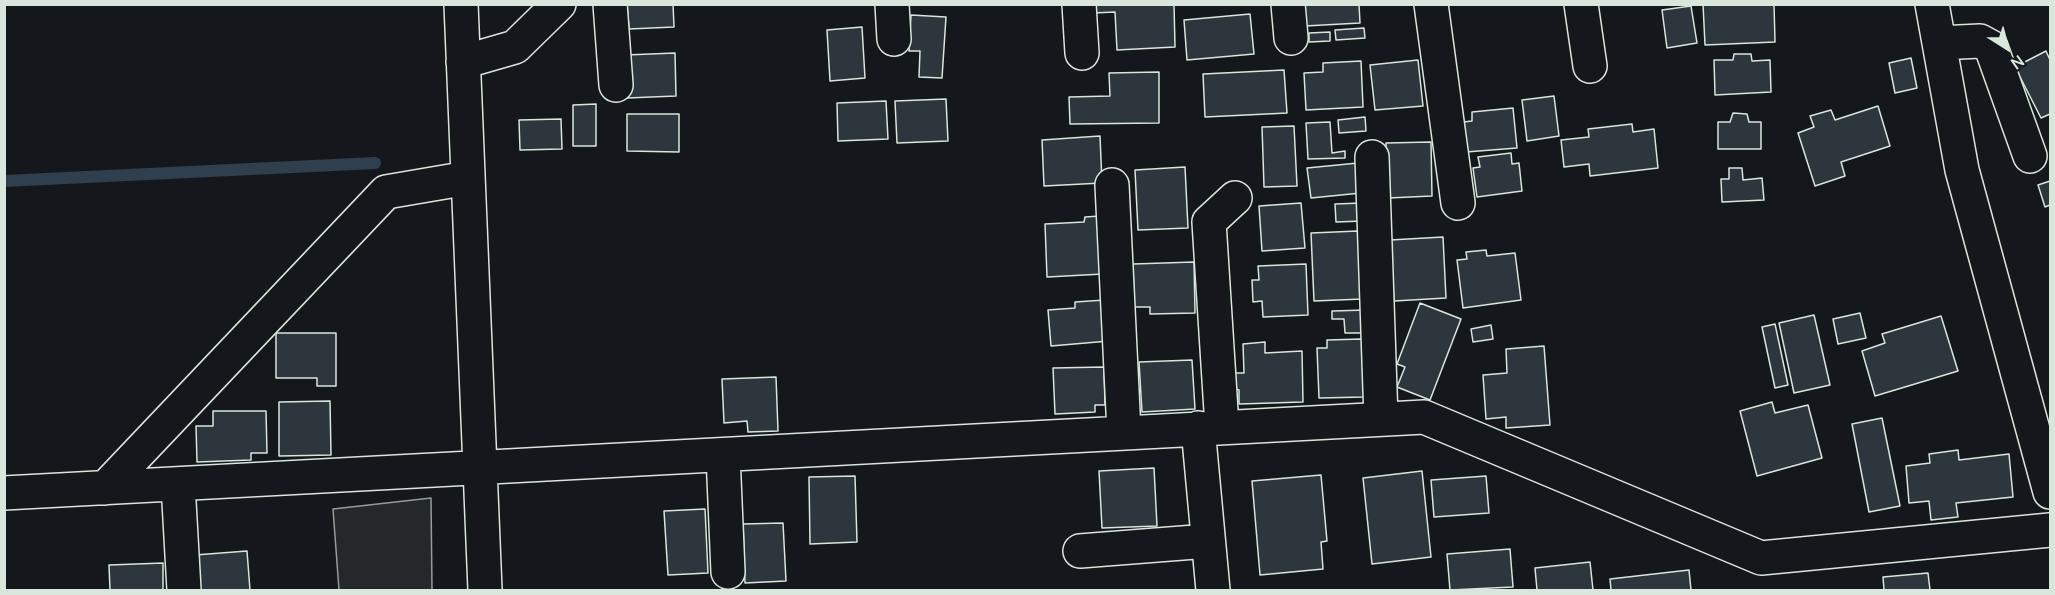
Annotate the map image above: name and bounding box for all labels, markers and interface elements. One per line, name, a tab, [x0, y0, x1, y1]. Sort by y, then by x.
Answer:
north arrow	[1977, 18, 2037, 78]
text: N	[2006, 50, 2029, 75]

